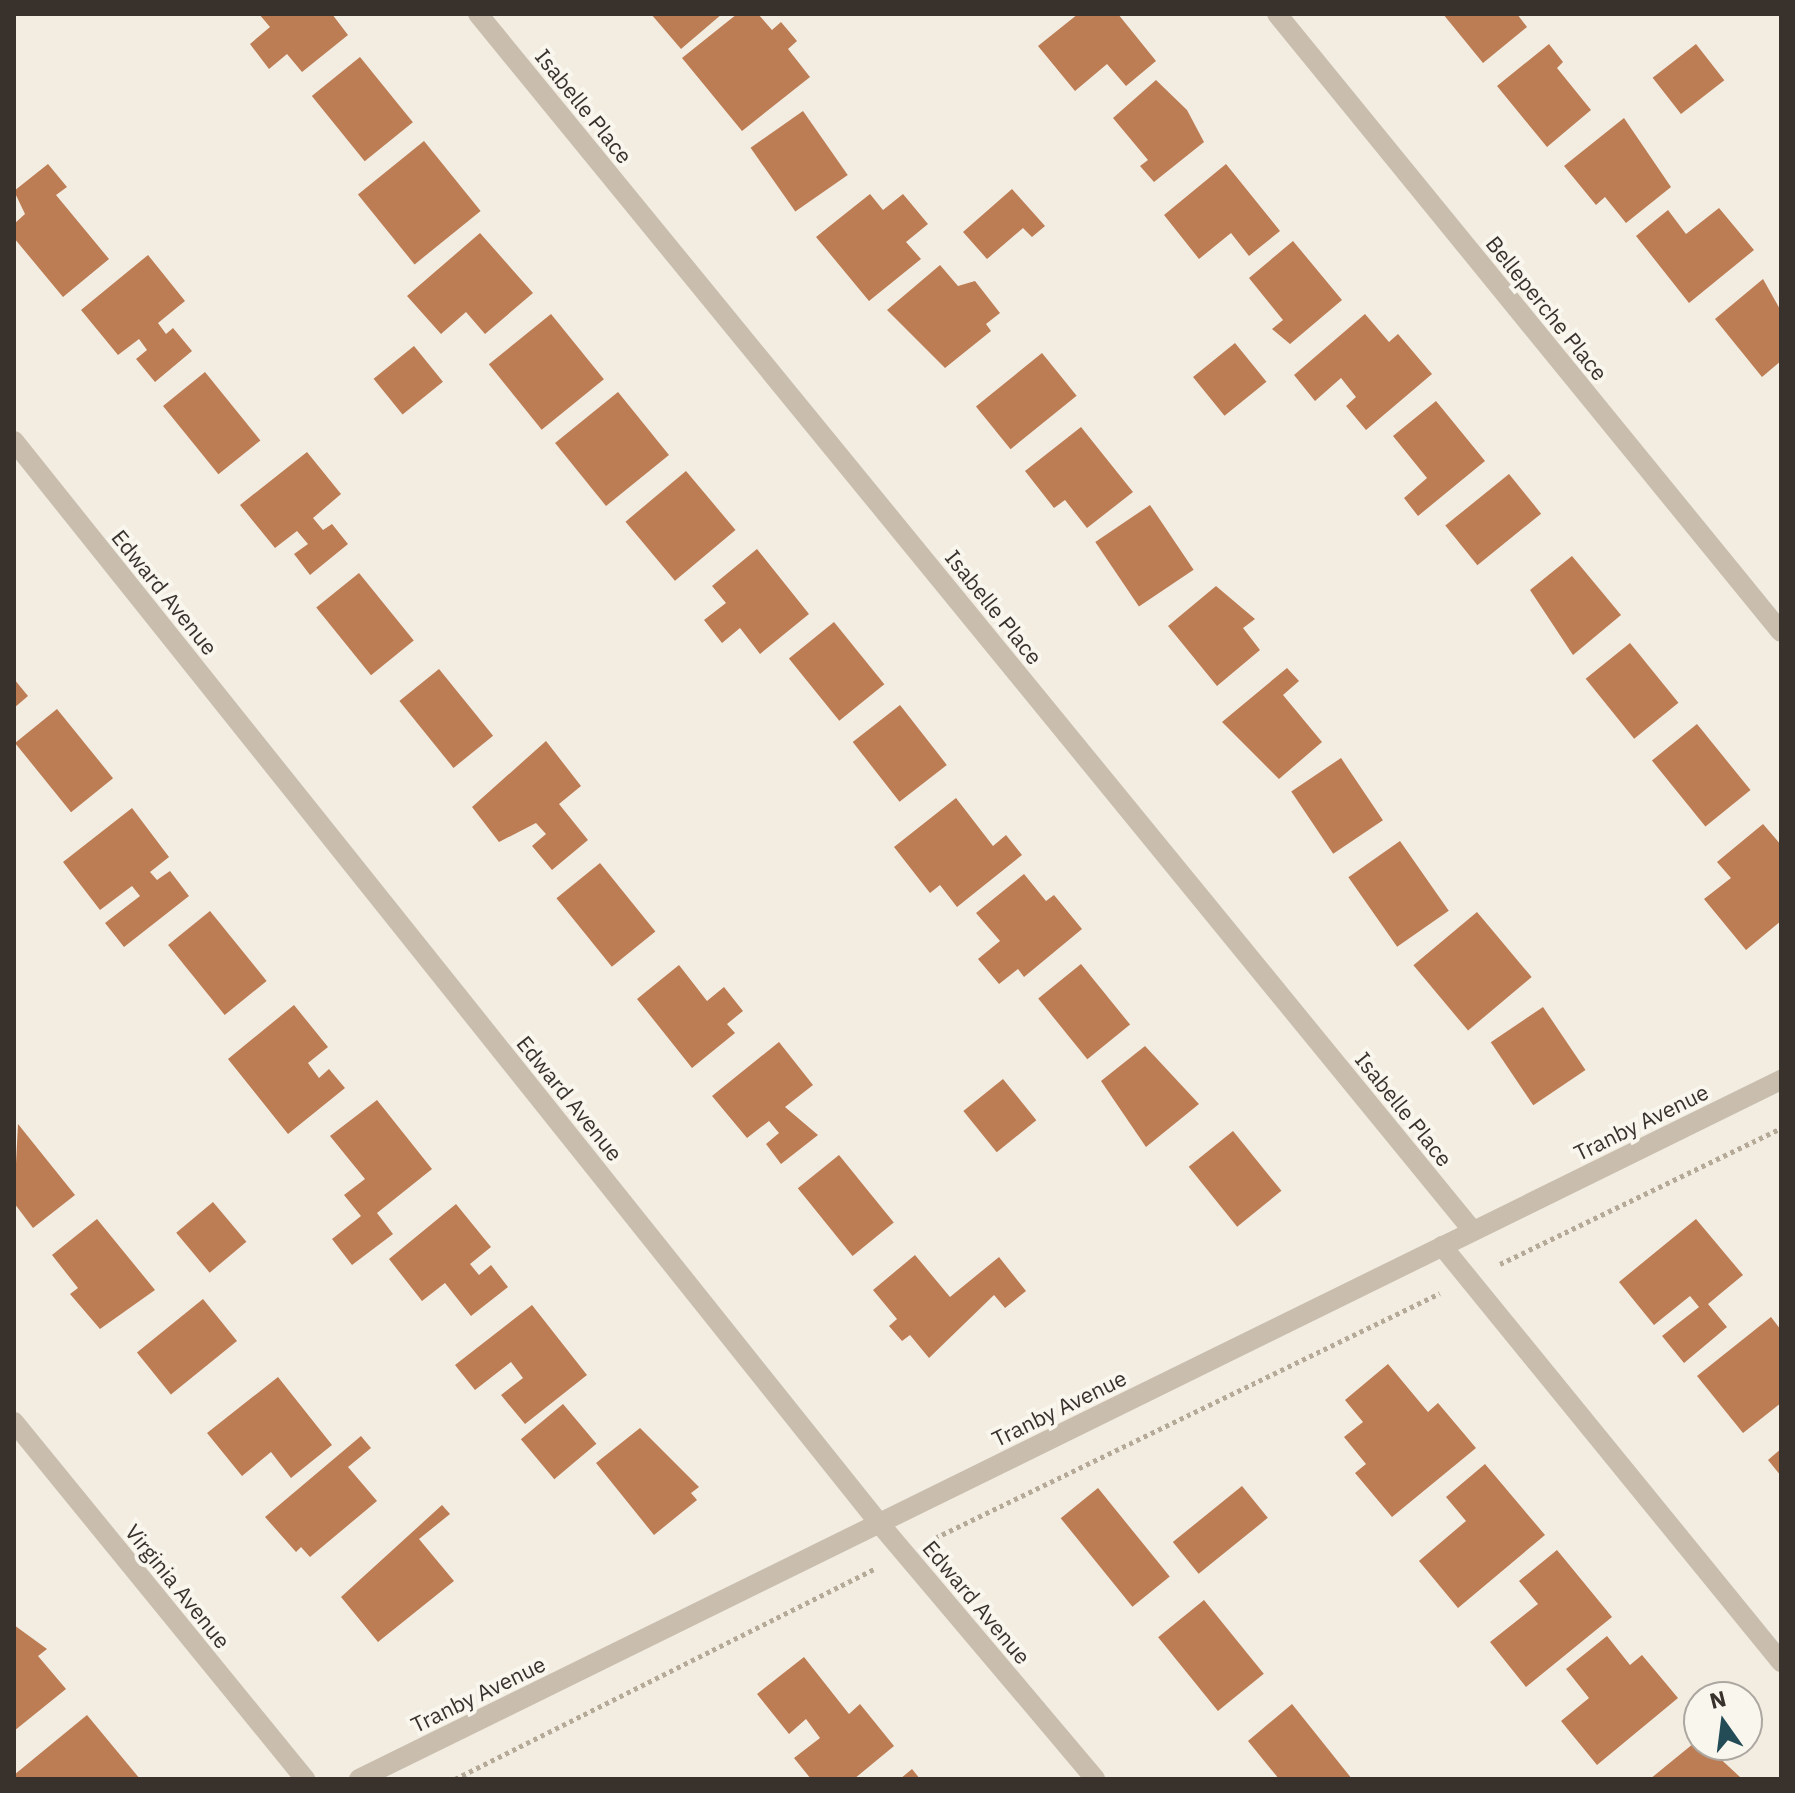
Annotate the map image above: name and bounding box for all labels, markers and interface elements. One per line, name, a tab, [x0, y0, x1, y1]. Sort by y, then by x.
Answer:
street label: Isabelle Place	[530, 44, 638, 168]
street label: Belleperche Place	[1481, 230, 1613, 386]
street label: Edward Avenue	[107, 524, 223, 660]
street label: Isabelle Place	[940, 545, 1048, 669]
street label: Edward Avenue	[512, 1030, 628, 1166]
street label: Isabelle Place	[1350, 1047, 1458, 1171]
street label: Tranby Avenue	[1570, 1078, 1712, 1166]
street label: Tranby Avenue	[988, 1364, 1130, 1452]
street label: Virginia Avenue	[120, 1519, 236, 1653]
street label: Edward Avenue	[918, 1535, 1036, 1669]
street label: Tranby Avenue	[407, 1650, 549, 1738]
north arrow	[1683, 1681, 1763, 1761]
text: N	[1706, 1683, 1729, 1715]

